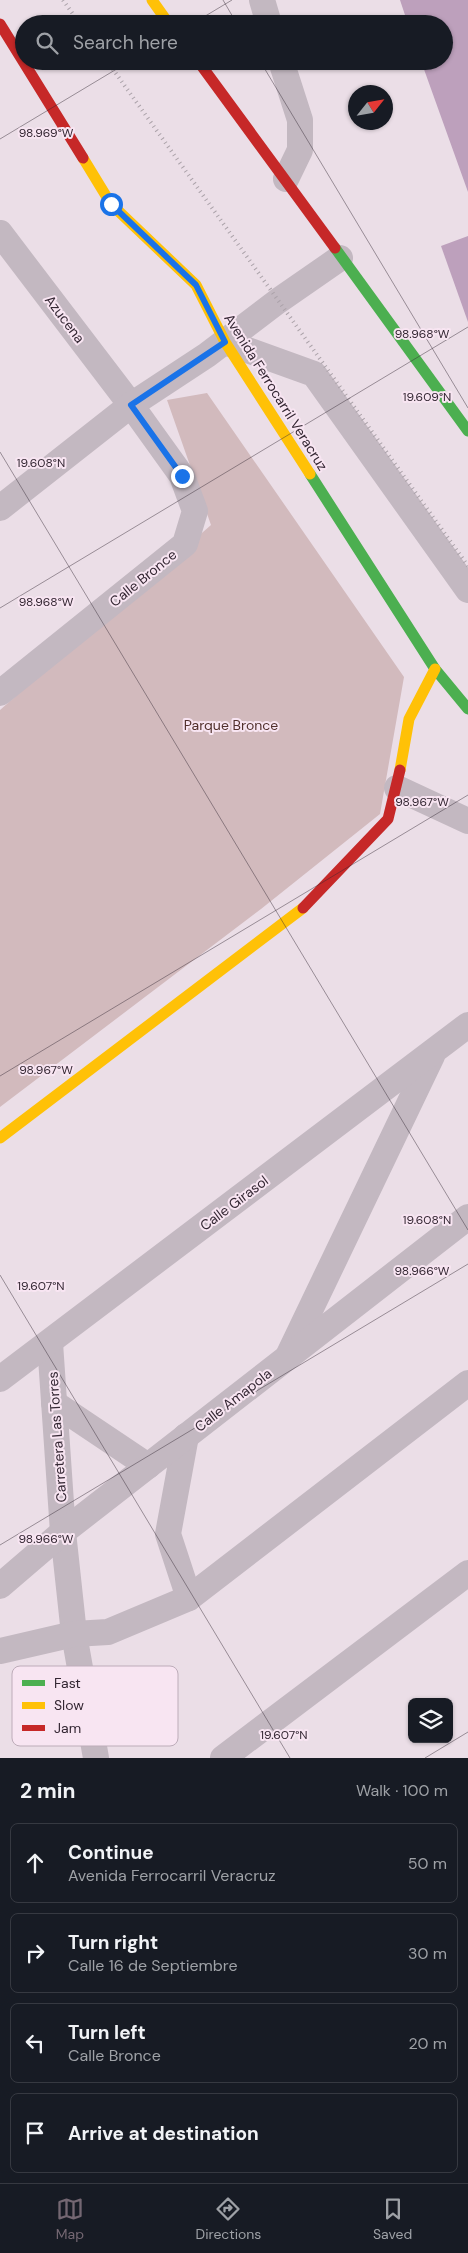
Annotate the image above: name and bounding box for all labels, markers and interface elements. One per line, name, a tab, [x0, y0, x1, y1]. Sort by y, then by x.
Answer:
search box	[15, 15, 453, 70]
icon: search	[33, 29, 61, 57]
text: Search here	[73, 30, 178, 55]
north arrow	[348, 85, 393, 130]
text: 98.969°W	[19, 125, 74, 141]
route start	[100, 193, 123, 216]
street label: Azucena	[41, 291, 89, 347]
street label: Avenida Ferrocarril Veracruz	[220, 310, 332, 474]
text: 98.968°W	[395, 326, 450, 342]
text: 19.609°N	[403, 389, 451, 405]
text: 19.608°N	[17, 455, 65, 471]
route end	[171, 465, 194, 488]
street label: Calle Bronce	[106, 545, 180, 611]
text: 98.968°W	[19, 594, 74, 610]
park label: Parque Bronce	[184, 716, 278, 734]
text: 98.967°W	[395, 794, 449, 810]
text: 98.967°W	[19, 1062, 73, 1078]
street label: Calle Girasol	[196, 1171, 272, 1235]
text: 19.608°N	[403, 1212, 451, 1228]
text: 98.966°W	[395, 1263, 450, 1279]
text: 19.607°N	[17, 1278, 65, 1294]
street label: Calle Amapola	[191, 1364, 275, 1436]
street label: Carretera Las Torres	[43, 1371, 71, 1503]
text: 98.966°W	[19, 1531, 74, 1547]
legend	[12, 1666, 178, 1746]
text: Fast	[54, 1674, 81, 1692]
text: Slow	[54, 1696, 84, 1714]
map controls	[408, 1698, 453, 1743]
button: layers	[408, 1698, 453, 1743]
text: Jam	[54, 1719, 81, 1737]
text: 19.607°N	[260, 1727, 308, 1743]
text: 2 min	[20, 1777, 76, 1805]
text: Walk · 100 m	[356, 1780, 448, 1801]
text: Continue	[68, 1840, 154, 1865]
icon: ahead	[21, 1849, 49, 1877]
text: 50 m	[408, 1853, 447, 1874]
text: Avenida Ferrocarril Veracruz	[68, 1865, 276, 1886]
text: Turn right	[68, 1930, 158, 1955]
icon: right	[21, 1939, 49, 1967]
text: 30 m	[408, 1943, 447, 1964]
text: Calle 16 de Septiembre	[68, 1955, 238, 1976]
text: Turn left	[68, 2020, 146, 2045]
icon: left	[21, 2029, 49, 2057]
text: 20 m	[408, 2033, 447, 2054]
text: Calle Bronce	[68, 2045, 161, 2066]
icon: arrive	[21, 2119, 49, 2147]
text: Arrive at destination	[68, 2121, 259, 2146]
tab: Map	[56, 2195, 84, 2243]
tab: Directions	[196, 2195, 261, 2243]
tab: Saved	[373, 2195, 412, 2243]

